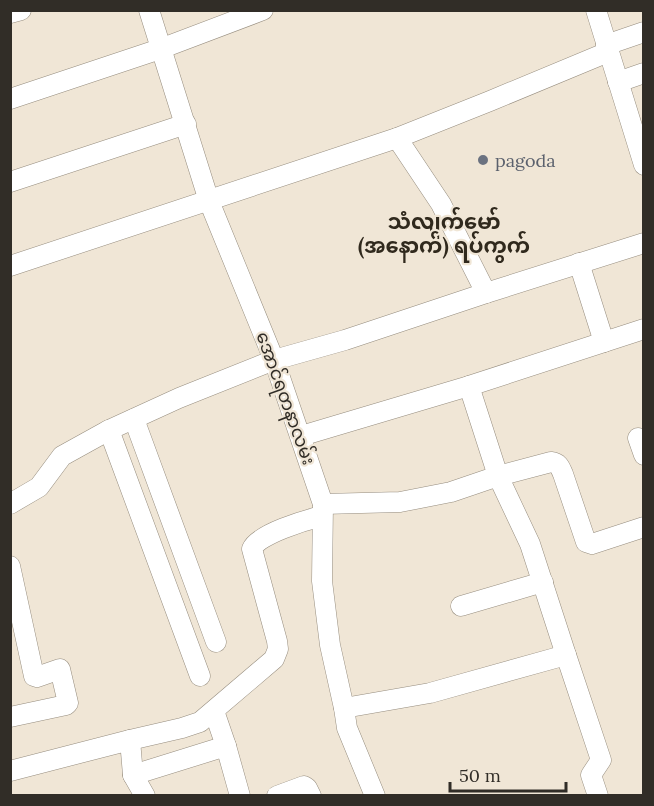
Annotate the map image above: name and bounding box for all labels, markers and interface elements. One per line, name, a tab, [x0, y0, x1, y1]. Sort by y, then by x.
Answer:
place label: pagoda	[495, 149, 555, 172]
marker: pagoda	[476, 153, 490, 167]
district label: သံလျက်မော် (အနောက်) ရပ်ကွက်	[358, 206, 530, 263]
street label: အောင်ရတနာလမ်း	[247, 328, 322, 469]
scale bar	[450, 755, 566, 793]
text: 50 m	[459, 764, 501, 787]

